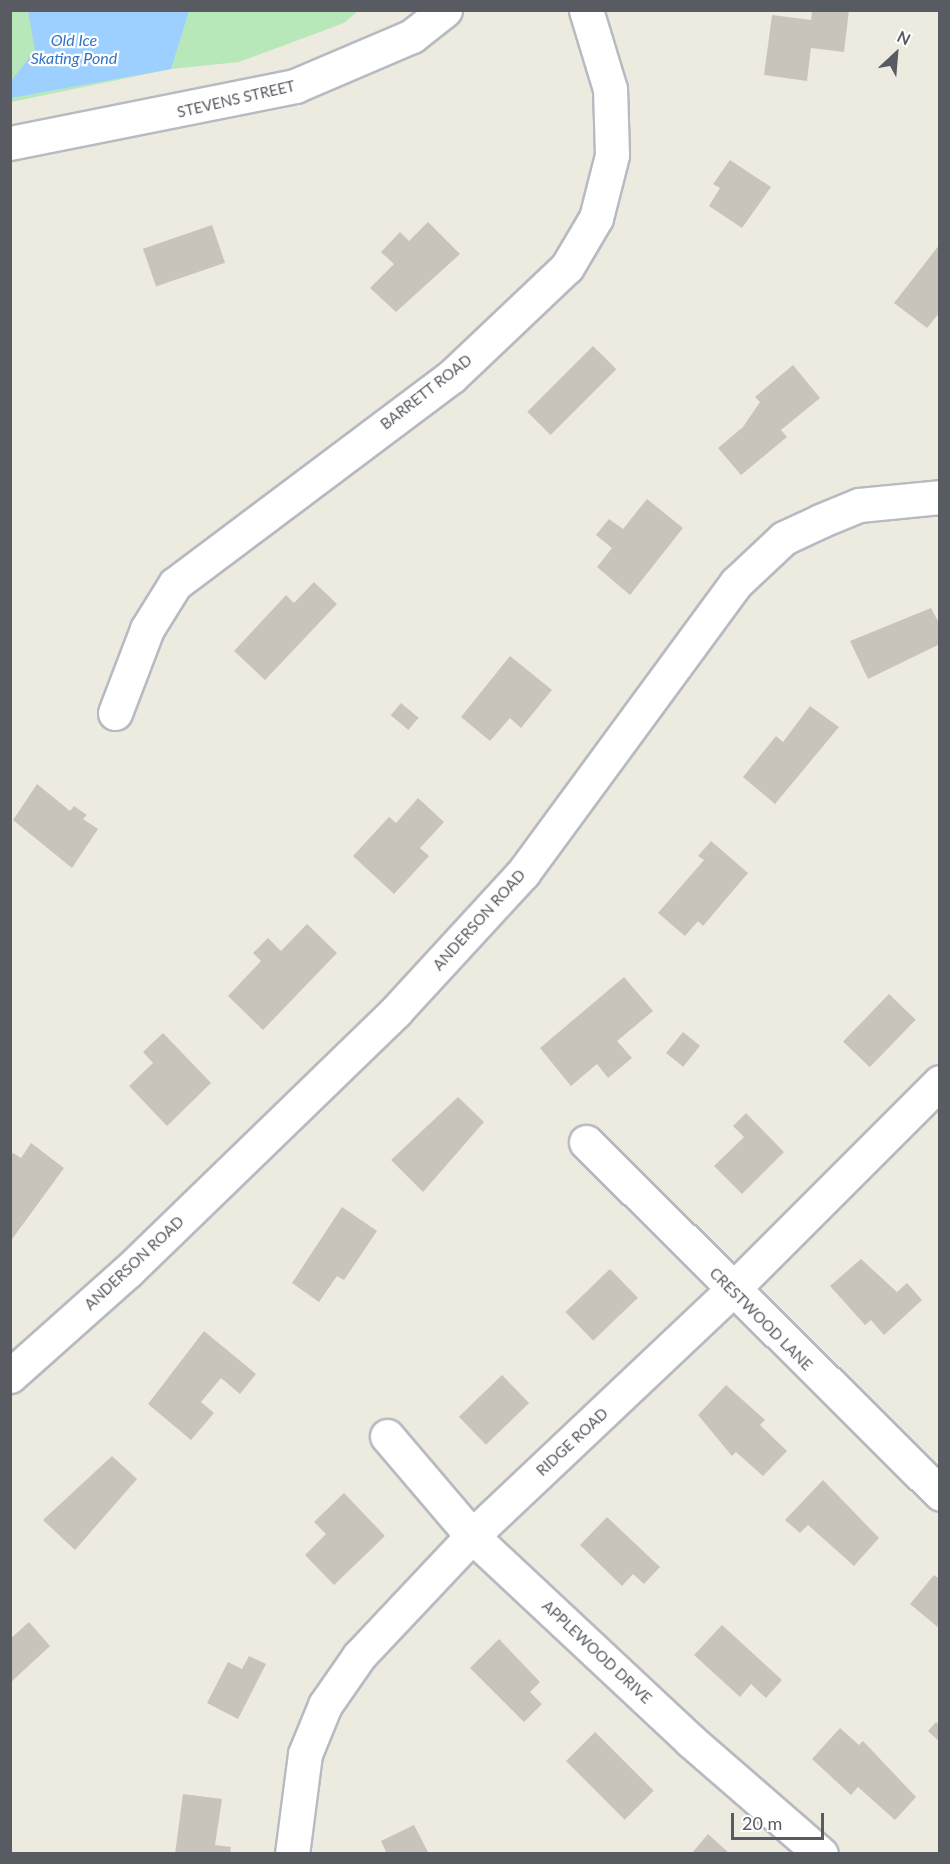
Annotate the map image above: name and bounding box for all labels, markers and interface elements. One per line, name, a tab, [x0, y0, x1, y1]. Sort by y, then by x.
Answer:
north arrow	[866, 24, 926, 84]
text: N	[894, 26, 914, 49]
water label: Old Ice Skating Pond	[31, 30, 117, 68]
street label: STEVENS STREET	[175, 77, 297, 121]
street label: BARRETT ROAD	[377, 351, 475, 433]
street label: ANDERSON ROAD	[429, 866, 529, 974]
street label: ANDERSON ROAD	[81, 1212, 187, 1314]
street label: CRESTWOOD LANE	[706, 1264, 816, 1374]
street label: RIDGE ROAD	[533, 1404, 611, 1480]
street label: APPLEWOOD DRIVE	[539, 1597, 655, 1707]
scale bar	[734, 1801, 827, 1839]
text: 20 m	[742, 1812, 782, 1834]

